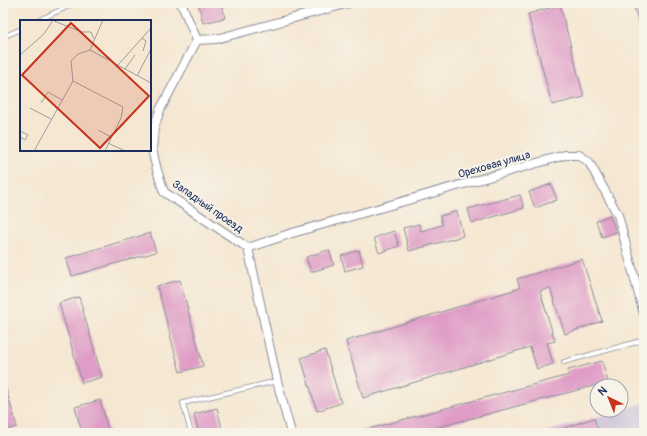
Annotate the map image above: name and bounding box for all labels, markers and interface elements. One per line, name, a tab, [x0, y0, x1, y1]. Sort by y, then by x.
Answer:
inset map	[20, 20, 151, 151]
street label: Ореховая улица	[457, 148, 532, 181]
street label: Западный проезд	[170, 177, 246, 236]
north arrow	[589, 378, 629, 418]
text: N	[595, 383, 610, 398]

